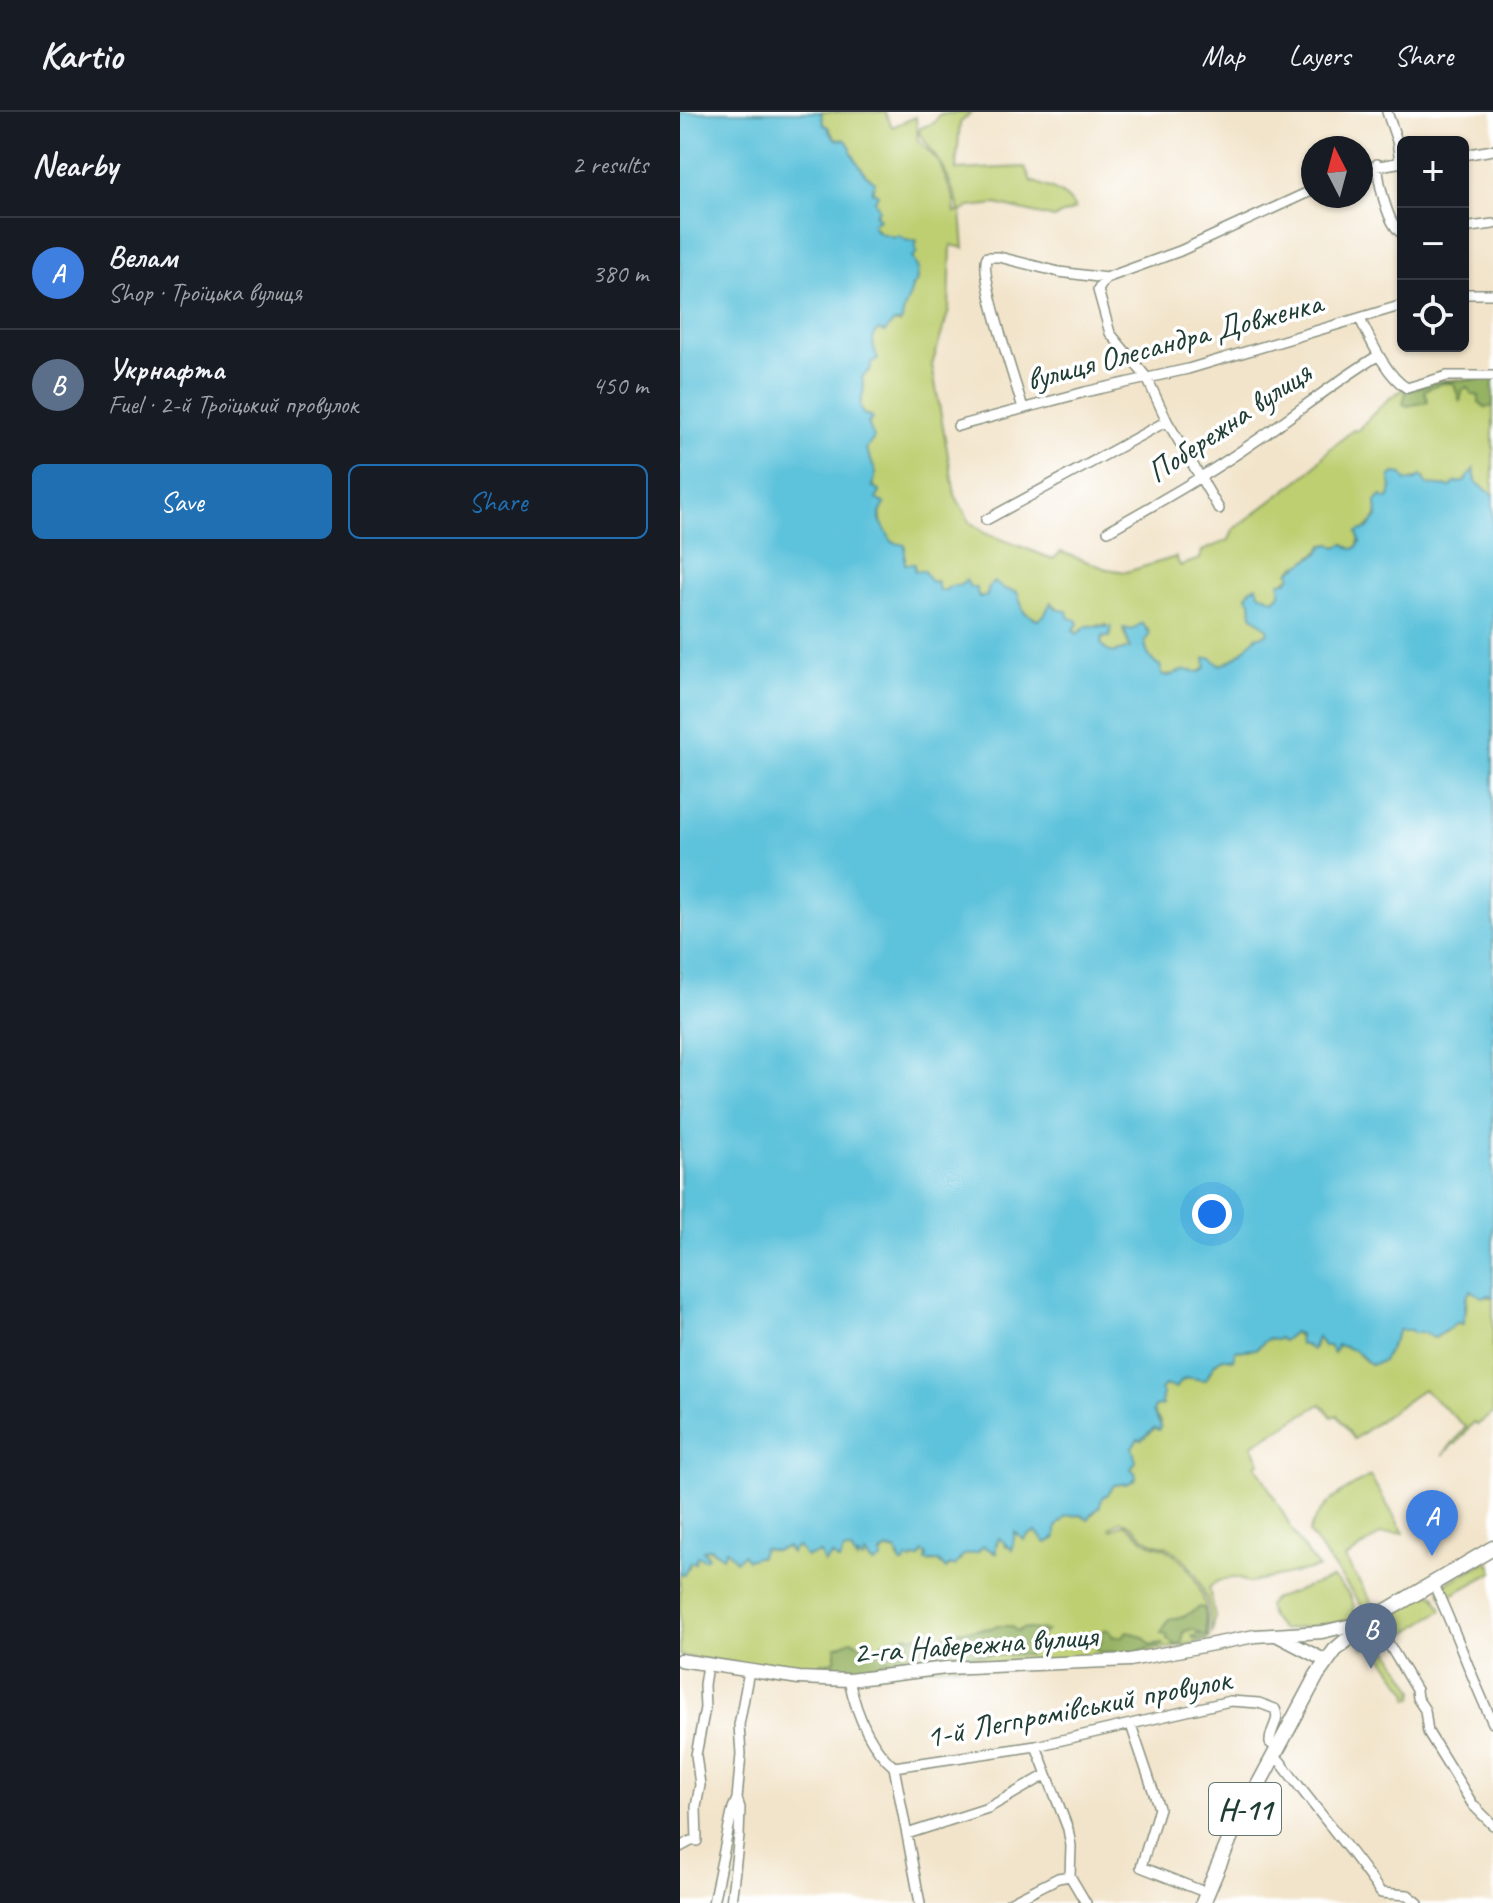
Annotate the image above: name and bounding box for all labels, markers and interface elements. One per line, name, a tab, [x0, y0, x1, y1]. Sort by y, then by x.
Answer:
text: Kartio	[40, 32, 122, 79]
text: Map	[1202, 38, 1245, 73]
text: Layers	[1289, 38, 1350, 73]
text: Share	[1394, 38, 1453, 73]
north arrow	[1301, 136, 1373, 208]
map controls	[1397, 136, 1469, 352]
button: +	[1397, 136, 1469, 208]
text: Nearby	[32, 143, 118, 186]
text: 2 results	[572, 148, 648, 181]
button: −	[1397, 208, 1469, 280]
text: Велам	[108, 238, 177, 276]
text: A	[51, 257, 65, 290]
text: 380 m	[592, 257, 648, 290]
text: Shop · Троїцька вулиця	[108, 276, 302, 309]
button: locate	[1397, 280, 1469, 352]
street label: вулиця Олесандра Довженка	[1022, 281, 1329, 400]
text: Укрнафта	[108, 350, 224, 388]
street label: Побережна вулиця	[1139, 351, 1320, 492]
text: B	[51, 369, 65, 402]
text: 450 m	[592, 369, 648, 402]
text: Fuel · 2-й Троїцький провулок	[108, 388, 358, 421]
button: Save	[32, 464, 332, 539]
button: Share	[348, 464, 648, 539]
your location	[1192, 1194, 1232, 1234]
pin: A	[1406, 1490, 1458, 1556]
pin: B	[1345, 1603, 1397, 1669]
street label: 2-га Набережна вулиця	[852, 1615, 1100, 1673]
street label: 1-й Легпромівський провулок	[922, 1658, 1236, 1758]
road number: Н-11	[1209, 1783, 1281, 1835]

